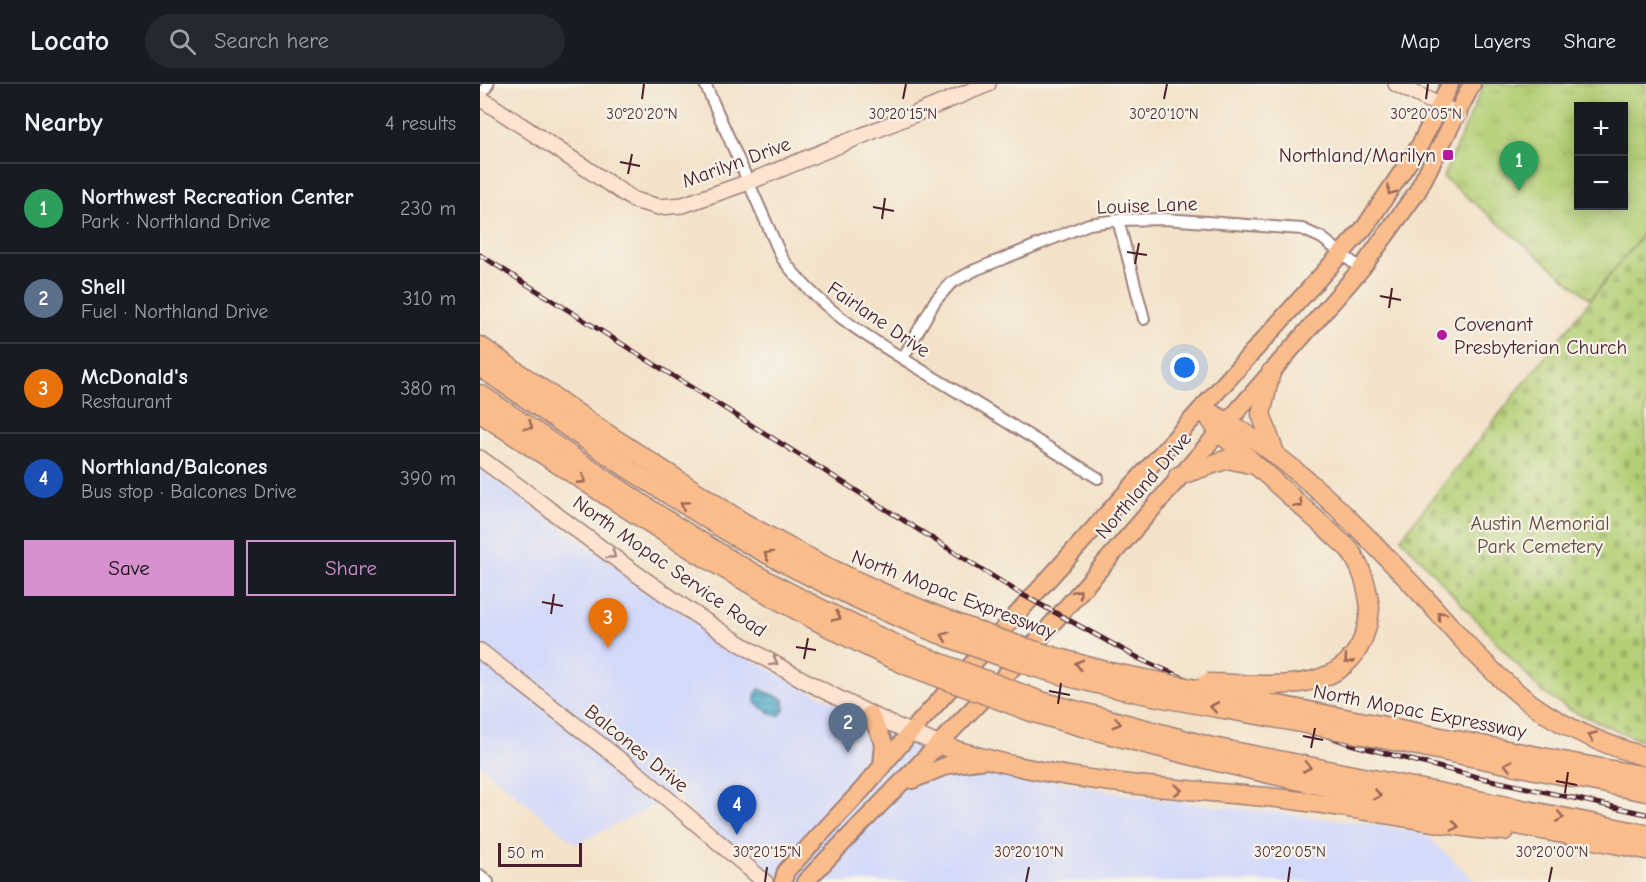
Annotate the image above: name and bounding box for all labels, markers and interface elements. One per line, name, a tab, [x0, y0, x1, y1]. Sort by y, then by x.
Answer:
search box	[145, 14, 565, 68]
text: Locato	[30, 25, 109, 57]
icon: search	[166, 25, 199, 58]
text: Search here	[214, 28, 329, 54]
text: Map	[1401, 29, 1440, 53]
text: Layers	[1473, 29, 1531, 53]
text: Share	[1564, 29, 1616, 53]
map controls	[1574, 102, 1628, 210]
button: +	[1574, 102, 1628, 156]
text: 30°20'20"N	[606, 105, 678, 123]
text: 30°20'15"N	[869, 105, 937, 123]
text: 30°20'10"N	[1129, 105, 1199, 123]
text: 30°20'05"N	[1390, 105, 1462, 123]
text: Nearby	[24, 108, 103, 138]
text: 4 results	[385, 112, 456, 135]
street label: Marilyn Drive	[679, 132, 794, 193]
pin: 1	[1500, 141, 1538, 191]
place label: Northland/Marilyn	[1279, 144, 1436, 167]
marker: Northland/Marilyn	[1441, 148, 1455, 162]
button: −	[1574, 156, 1628, 210]
text: Northwest Recreation Center	[81, 184, 353, 210]
one-way arrow	[1387, 184, 1398, 195]
street label: Louise Lane	[1096, 192, 1198, 219]
text: 1	[40, 197, 47, 220]
text: 230 m	[400, 197, 456, 220]
text: Park · Northland Drive	[81, 210, 270, 233]
text: Shell	[81, 274, 126, 300]
street label: Fairlane Drive	[823, 277, 934, 362]
text: 2	[39, 287, 48, 310]
text: 310 m	[403, 287, 456, 310]
text: Fuel · Northland Drive	[81, 300, 268, 323]
place label: Covenant Presbyterian Church	[1454, 313, 1627, 359]
marker: Covenant Presbyterian Church	[1435, 328, 1449, 342]
your location	[1170, 353, 1199, 382]
text: McDonald's	[81, 364, 188, 390]
text: 3	[39, 377, 48, 400]
text: 380 m	[400, 377, 456, 400]
text: Restaurant	[81, 390, 171, 413]
one-way arrow	[522, 419, 533, 430]
street label: Northland Drive	[1091, 427, 1196, 544]
text: Northland/Balcones	[81, 454, 267, 480]
text: 4	[39, 467, 48, 490]
text: 390 m	[400, 467, 456, 490]
one-way arrow	[575, 472, 586, 483]
text: Bus stop · Balcones Drive	[81, 480, 297, 503]
street label: North Mopac Service Road	[569, 491, 771, 642]
one-way arrow	[1292, 497, 1303, 508]
one-way arrow	[680, 501, 690, 513]
park label: Austin Memorial Park Cemetery	[1470, 512, 1610, 558]
button: Save	[24, 540, 234, 596]
button: Share	[246, 540, 456, 596]
street label: North Mopac Expressway	[849, 545, 1059, 644]
one-way arrow	[605, 547, 616, 558]
one-way arrow	[764, 551, 774, 562]
one-way arrow	[1071, 589, 1082, 600]
pin: 3	[588, 598, 628, 648]
one-way arrow	[831, 609, 842, 621]
one-way arrow	[1437, 612, 1448, 622]
one-way arrow	[940, 631, 951, 643]
one-way arrow	[1344, 653, 1355, 664]
one-way arrow	[768, 655, 778, 666]
one-way arrow	[1074, 659, 1085, 671]
street label: North Mopac Expressway	[1311, 680, 1528, 743]
street label: Balcones Drive	[580, 700, 693, 797]
one-way arrow	[1209, 702, 1219, 714]
pin: 2	[828, 704, 868, 753]
one-way arrow	[1111, 716, 1122, 728]
one-way arrow	[1587, 731, 1598, 743]
one-way arrow	[1504, 759, 1514, 772]
one-way arrow	[1302, 760, 1312, 773]
one-way arrow	[1174, 783, 1183, 796]
pin: 4	[718, 786, 756, 835]
one-way arrow	[1371, 788, 1381, 801]
one-way arrow	[1555, 810, 1565, 823]
one-way arrow	[1449, 819, 1459, 832]
scale bar	[498, 840, 582, 868]
text: 30°20'15"N	[733, 843, 801, 861]
text: 30°20'10"N	[994, 843, 1064, 861]
text: 30°20'05"N	[1254, 843, 1326, 861]
text: 30°20'00"N	[1516, 843, 1588, 861]
text: 50 m	[507, 844, 544, 862]

